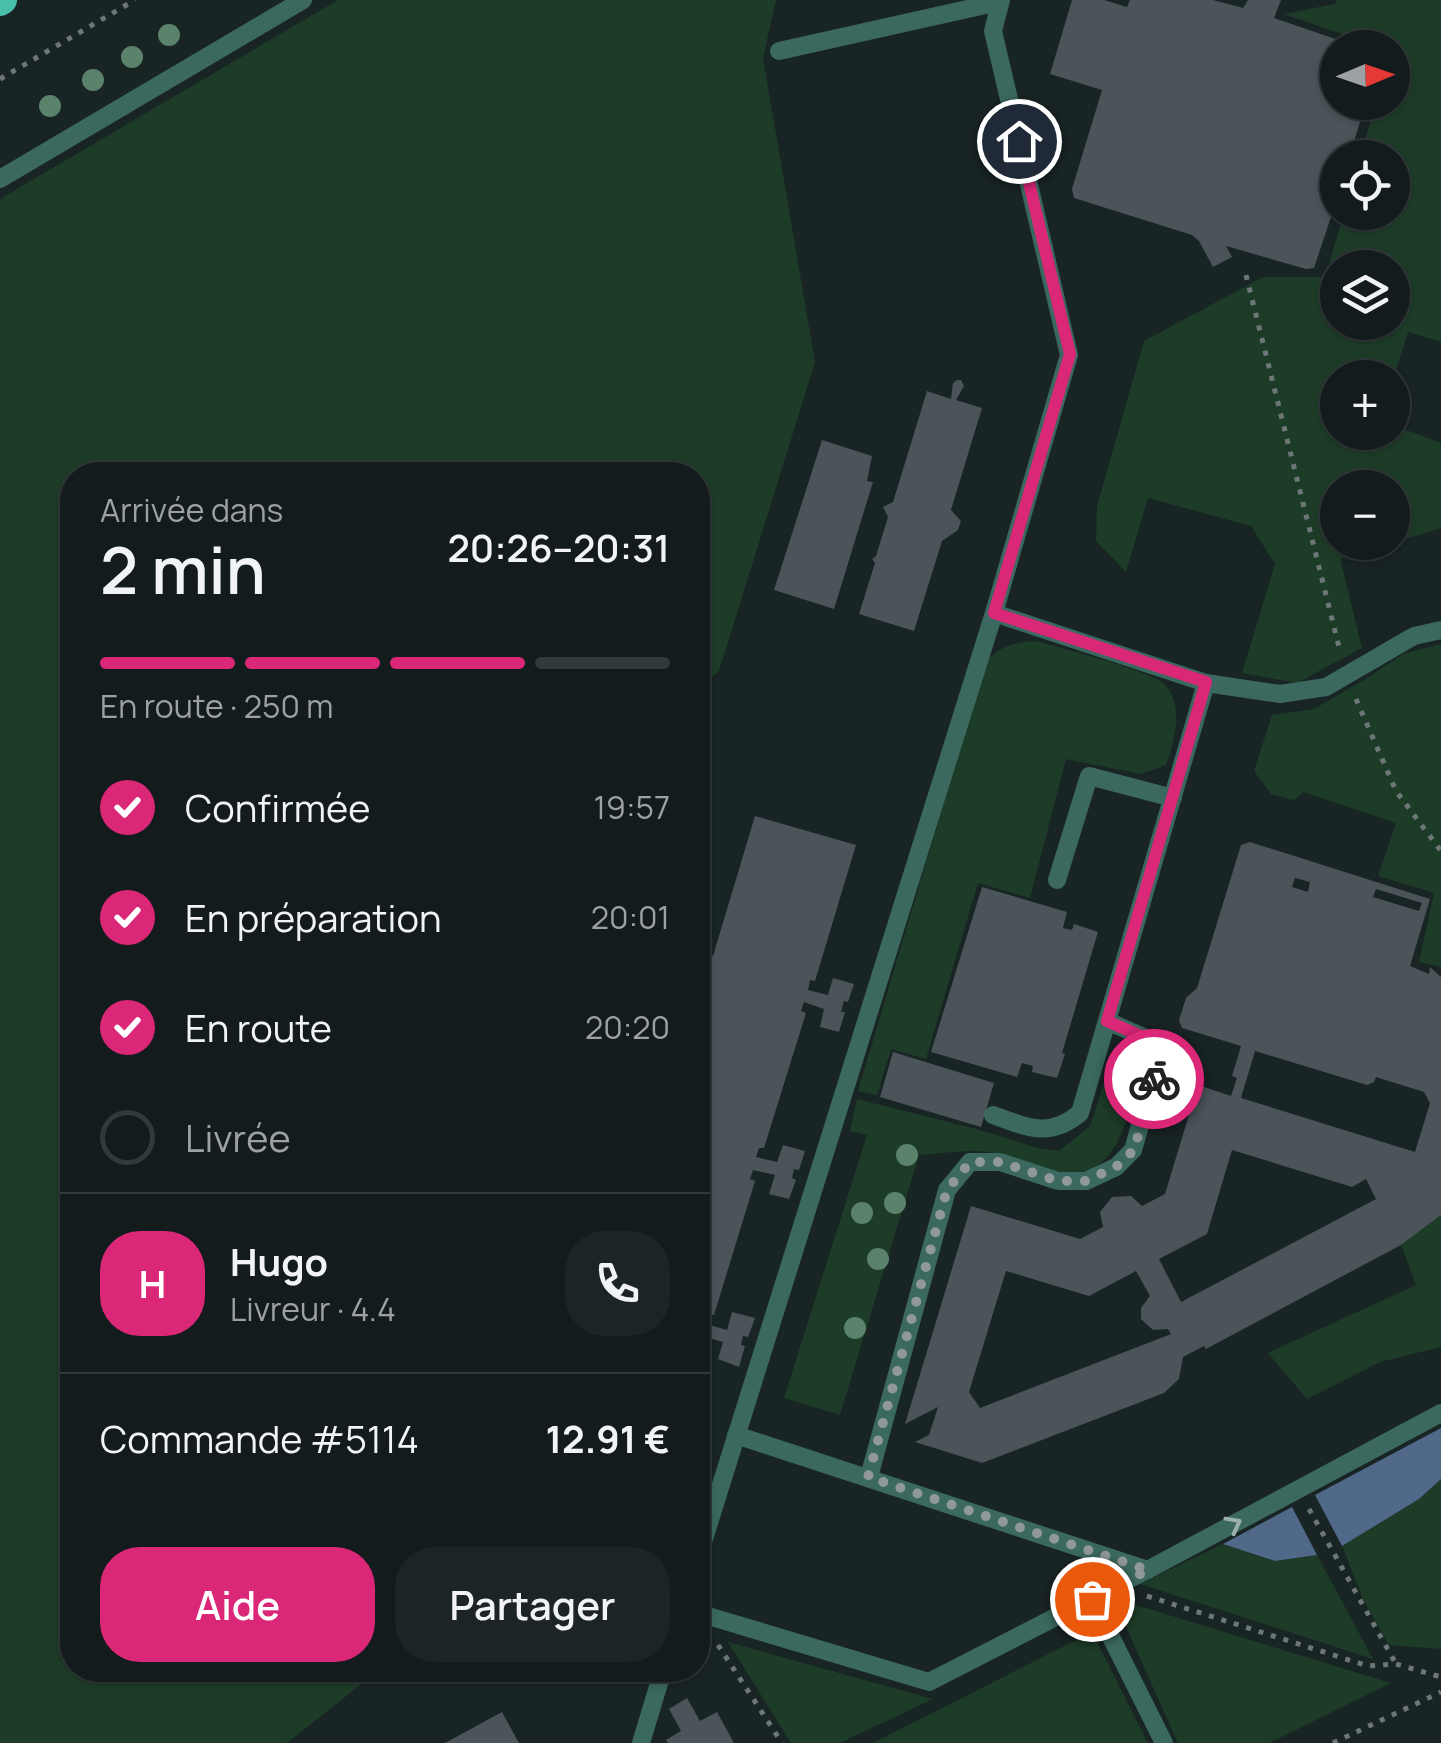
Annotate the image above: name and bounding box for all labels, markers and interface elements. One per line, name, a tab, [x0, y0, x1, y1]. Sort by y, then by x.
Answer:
north arrow	[1320, 30, 1410, 120]
map controls	[1320, 30, 1410, 560]
pin	[977, 99, 1062, 184]
icon: home	[992, 114, 1047, 169]
button: locate	[1320, 140, 1410, 230]
button: layers	[1320, 250, 1410, 340]
button: +	[1320, 360, 1410, 450]
button: −	[1320, 470, 1410, 560]
text: Arrivée dans	[100, 488, 283, 532]
text: 20:26–20:31	[447, 521, 670, 573]
text: 2 min	[100, 525, 266, 614]
text: En route · 250 m	[100, 684, 334, 728]
icon: check	[100, 780, 155, 835]
text: Confirmée	[185, 781, 371, 833]
text: 19:57	[594, 785, 670, 829]
icon: check	[100, 890, 155, 945]
text: En préparation	[185, 891, 441, 943]
text: 20:01	[591, 895, 670, 939]
icon: check	[100, 1000, 155, 1055]
text: En route	[185, 1001, 332, 1053]
text: 20:20	[585, 1005, 670, 1049]
courier	[1104, 1029, 1204, 1129]
icon: bike	[1127, 1052, 1182, 1107]
text: Livrée	[185, 1111, 291, 1163]
button: phone	[565, 1231, 670, 1336]
text: Hugo	[230, 1235, 328, 1287]
text: H	[139, 1257, 166, 1309]
text: Livreur · 4.4	[230, 1287, 396, 1331]
text: Commande #5114	[100, 1412, 419, 1464]
text: 12.91 €	[545, 1412, 670, 1464]
one-way arrow	[1223, 1516, 1241, 1536]
button: Aide	[100, 1547, 375, 1662]
button: Partager	[395, 1547, 670, 1662]
pin	[1050, 1557, 1135, 1642]
icon: bag	[1065, 1572, 1120, 1627]

